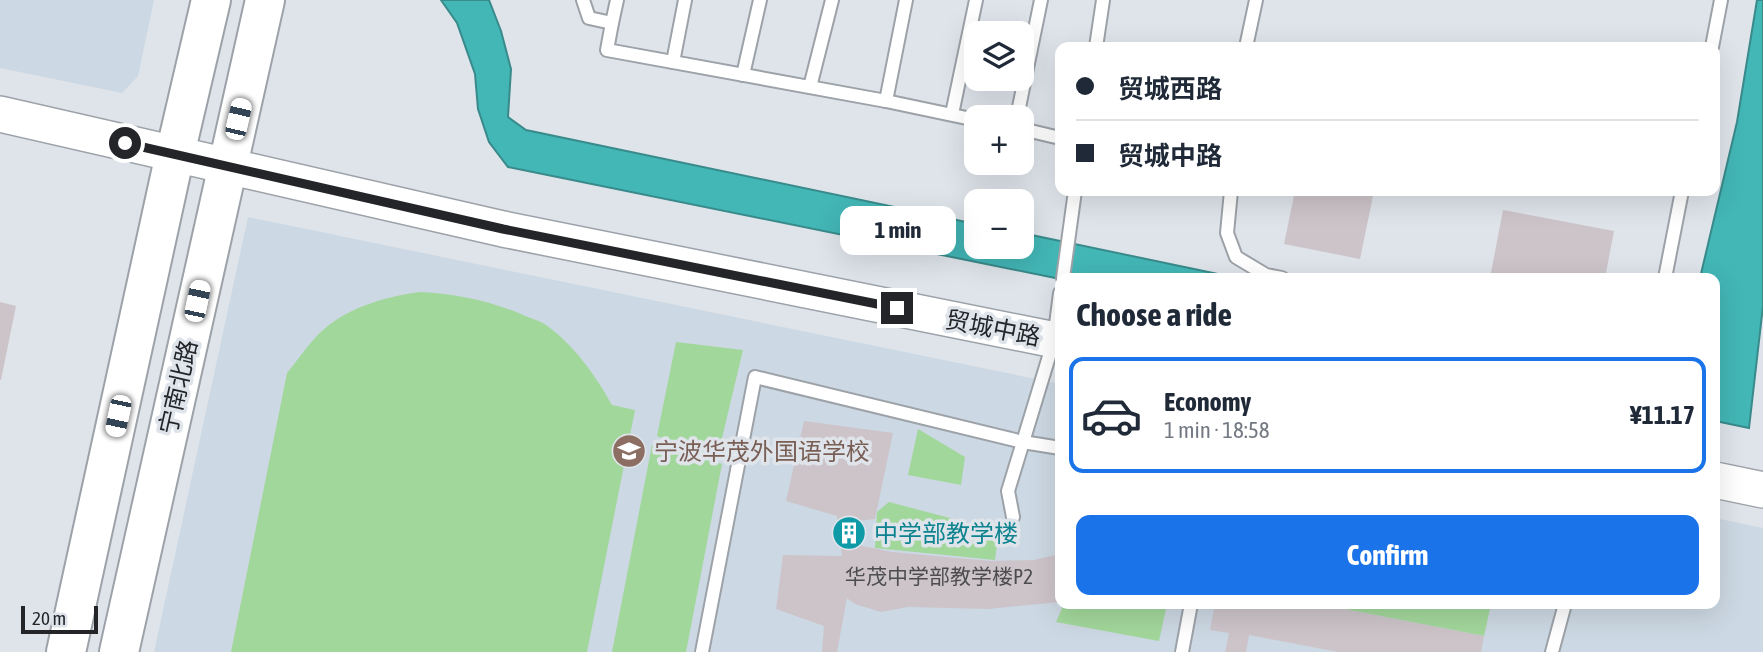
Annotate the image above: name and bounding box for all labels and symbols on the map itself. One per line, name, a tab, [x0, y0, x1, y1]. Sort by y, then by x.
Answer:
car	[224, 96, 253, 142]
route start	[109, 127, 141, 159]
callout: 1 min	[839, 206, 955, 256]
car	[183, 278, 212, 324]
route end	[881, 292, 913, 324]
street label: 贸城中路	[943, 306, 1043, 350]
street label: 宁南北路	[154, 337, 202, 437]
car	[104, 393, 133, 439]
school or university icon: 宁波华茂外国语学校	[610, 432, 648, 470]
place label: 宁波华茂外国语学校	[654, 438, 870, 465]
building icon: 中学部教学楼	[830, 514, 868, 552]
place label: 中学部教学楼	[874, 520, 1018, 547]
house number: 华茂中学部教学楼P2	[845, 564, 1033, 588]
scale bar	[21, 603, 98, 635]

